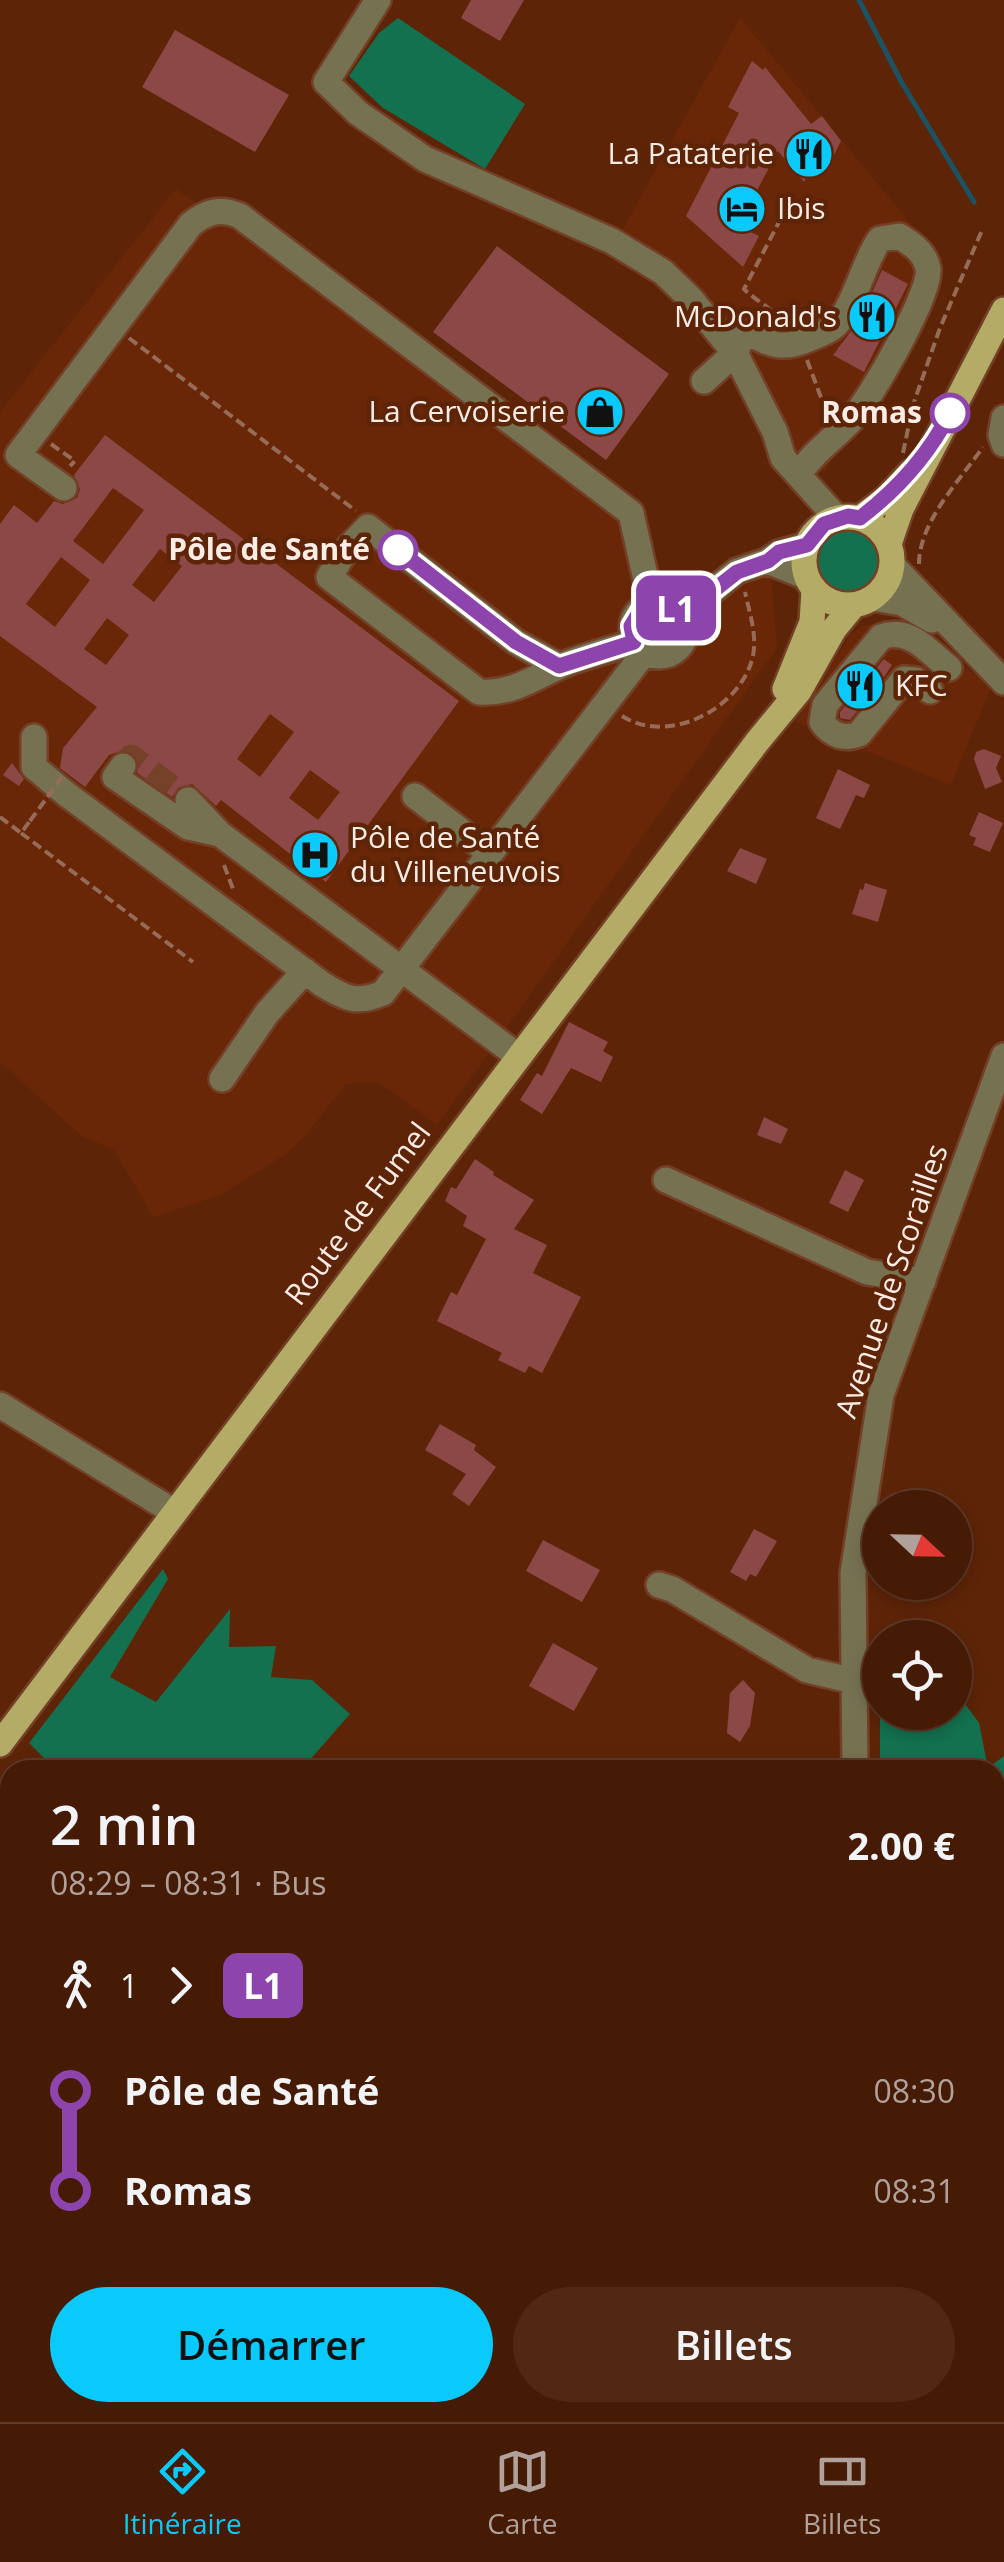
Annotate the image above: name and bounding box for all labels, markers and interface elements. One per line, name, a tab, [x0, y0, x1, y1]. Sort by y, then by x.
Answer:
restaurant icon: La Pataterie	[783, 128, 835, 180]
place label: La Pataterie	[608, 132, 774, 173]
hotel icon: Ibis	[716, 183, 768, 235]
place label: Ibis	[777, 187, 826, 228]
restaurant icon: McDonald's	[846, 291, 898, 343]
place label: McDonald's	[674, 295, 837, 336]
shop icon: La Cervoiserie	[574, 386, 626, 438]
place label: La Cervoiserie	[368, 390, 565, 431]
place label: Romas	[821, 391, 922, 432]
marker: Romas	[931, 394, 969, 432]
place label: Pôle de Santé	[168, 528, 370, 569]
marker: Pôle de Santé	[379, 531, 417, 569]
line badge: L1	[631, 576, 721, 640]
text: L1	[656, 585, 696, 632]
restaurant icon: KFC	[834, 660, 886, 712]
place label: KFC	[895, 664, 948, 705]
place label: Pôle de Santé du Villeneuvois	[350, 816, 561, 891]
hospital icon: Pôle de Santé du Villeneuvois	[289, 829, 341, 881]
street label: Route de Fumel	[274, 1113, 439, 1313]
street label: Avenue de Scorailles	[824, 1138, 957, 1423]
north arrow	[862, 1490, 972, 1600]
map controls	[862, 1490, 972, 1730]
button: locate	[862, 1620, 972, 1730]
text: 2 min	[50, 1786, 198, 1861]
text: 2.00 €	[847, 1819, 955, 1871]
text: 08:29 – 08:31 · Bus	[50, 1861, 326, 1904]
icon: walk	[50, 1958, 105, 2013]
icon: forward	[153, 1958, 208, 2013]
text: L1	[243, 1962, 283, 2009]
text: 1	[120, 1964, 138, 2007]
text: Pôle de Santé	[124, 2064, 379, 2116]
text: 08:30	[873, 2069, 955, 2112]
text: Romas	[124, 2164, 252, 2216]
text: 08:31	[873, 2169, 955, 2212]
button: Démarrer	[50, 2287, 493, 2402]
button: Billets	[513, 2287, 955, 2402]
tab: Itinéraire	[123, 2444, 242, 2542]
tab: Carte	[487, 2444, 558, 2542]
tab: Billets	[803, 2444, 881, 2542]

